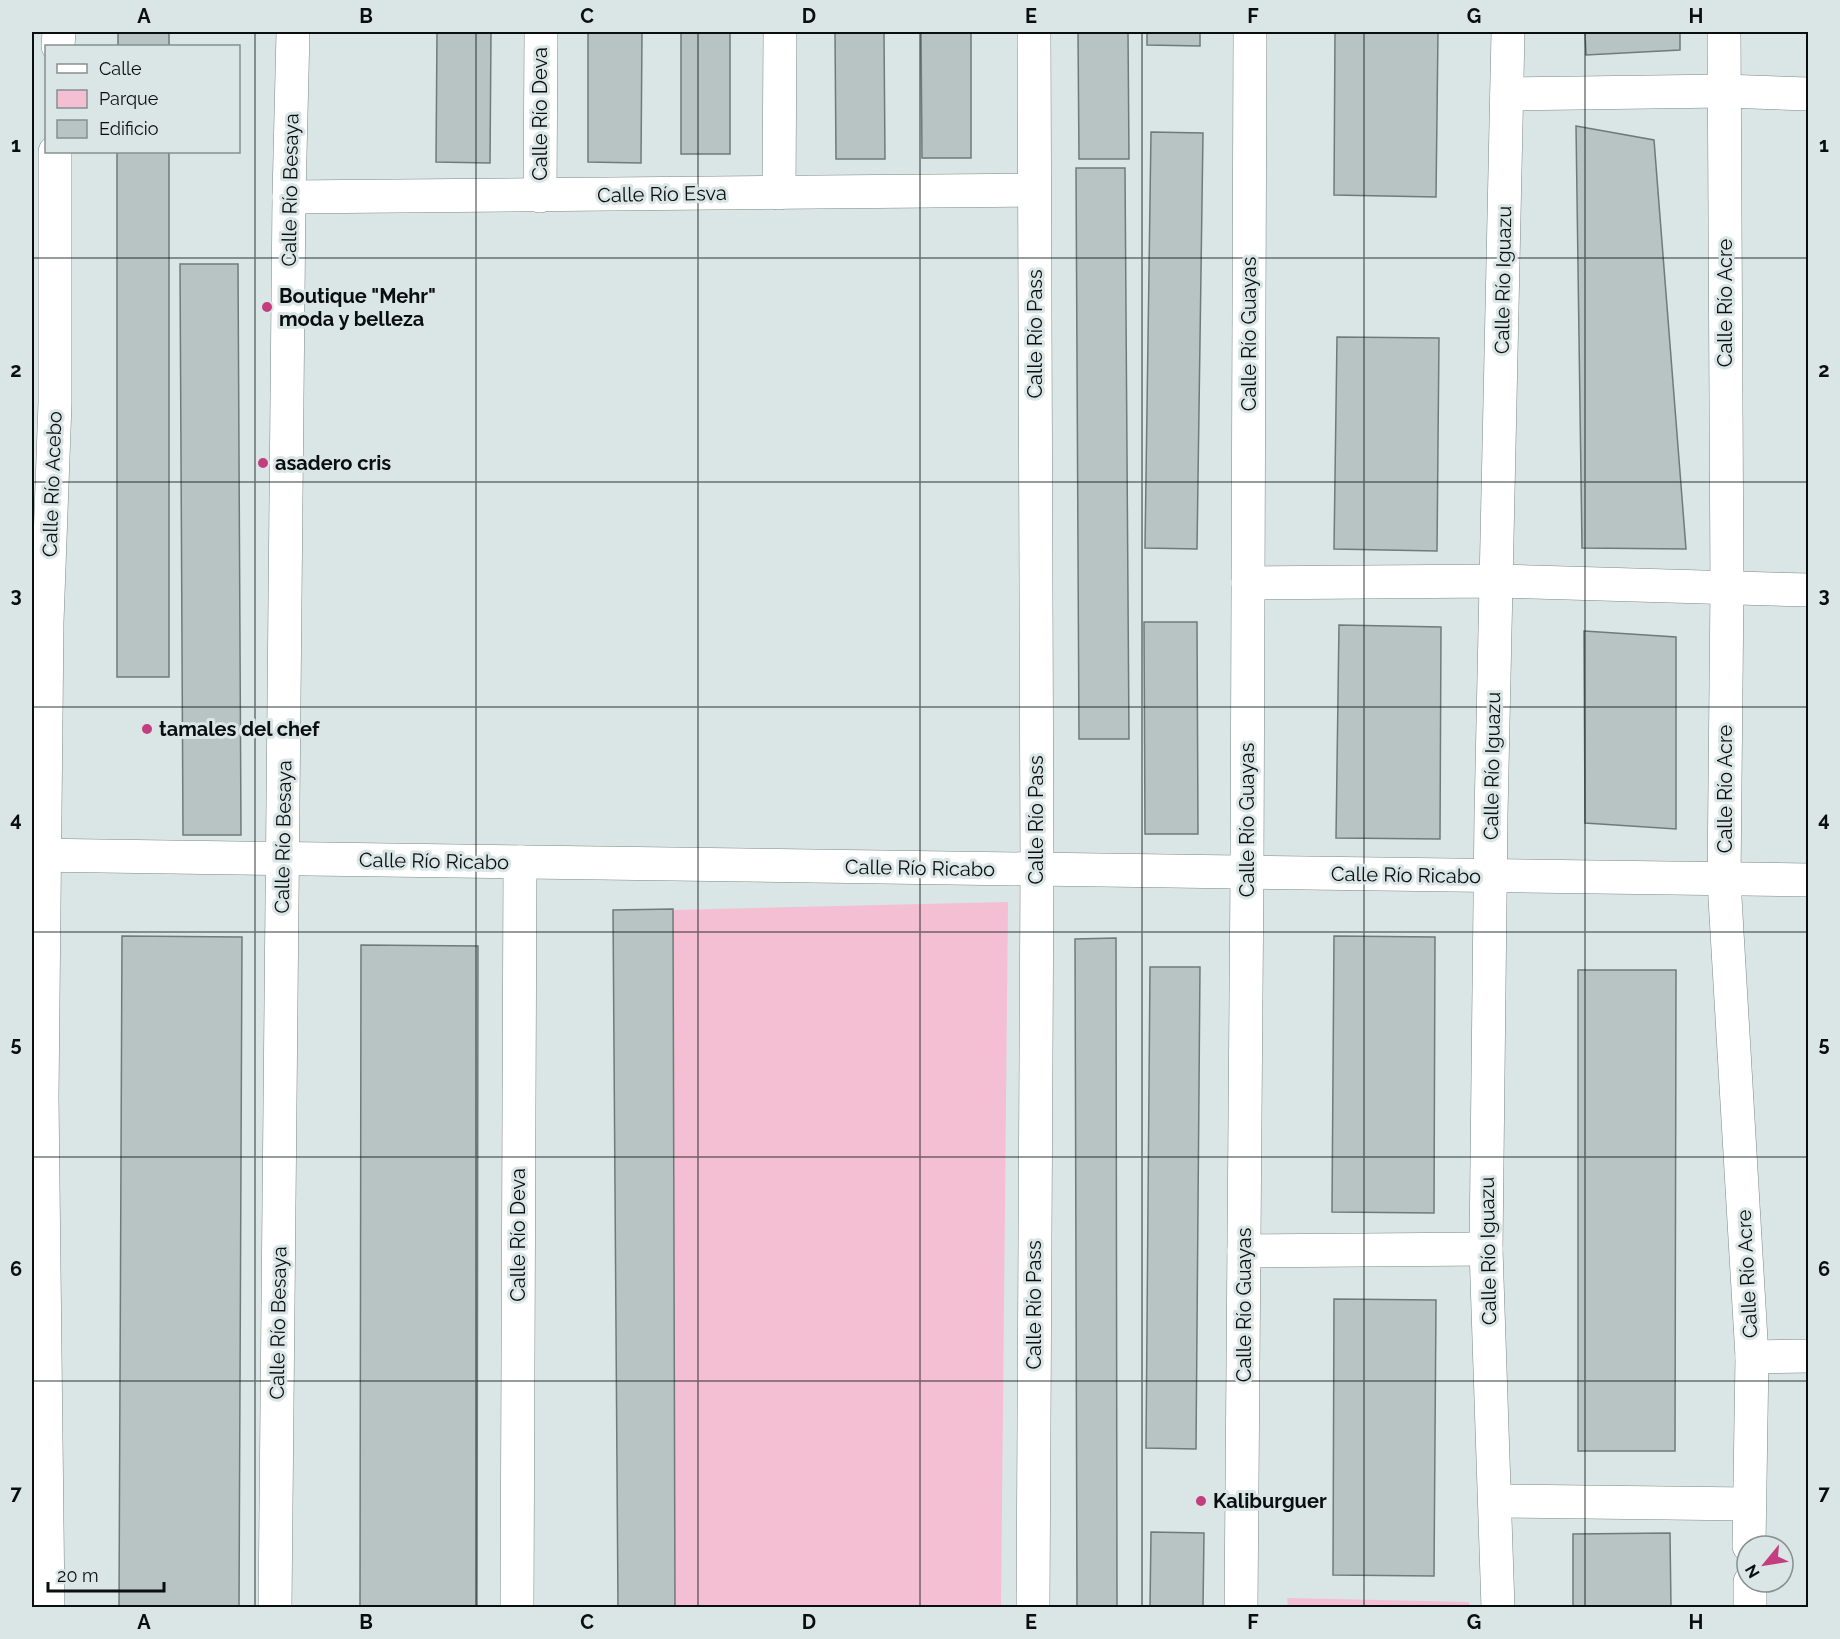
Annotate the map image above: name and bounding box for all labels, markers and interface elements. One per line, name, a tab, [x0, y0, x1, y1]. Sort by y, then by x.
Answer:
text: A	[137, 4, 151, 28]
text: B	[359, 4, 373, 28]
text: C	[580, 4, 594, 28]
text: D	[802, 4, 816, 28]
text: E	[1025, 4, 1037, 28]
text: F	[1247, 4, 1259, 28]
text: G	[1467, 4, 1481, 28]
text: H	[1689, 4, 1703, 28]
legend	[45, 45, 240, 153]
street label: Calle Río Deva	[528, 47, 552, 181]
text: Calle	[99, 58, 142, 79]
text: Parque	[99, 88, 159, 109]
street label: Calle Río Besaya	[277, 113, 303, 267]
text: Edificio	[99, 118, 159, 139]
text: 1	[11, 133, 21, 157]
text: 1	[1819, 133, 1829, 157]
street label: Calle Río Esva	[597, 181, 727, 207]
street label: Calle Río Iguazu	[1490, 206, 1516, 354]
street label: Calle Río Acre	[1713, 238, 1737, 367]
street label: Calle Río Guayas	[1237, 257, 1261, 411]
street label: Calle Río Pass	[1023, 269, 1047, 399]
place label: Boutique "Mehr" moda y belleza	[279, 284, 436, 331]
marker: Boutique "Mehr" moda y belleza	[260, 300, 274, 314]
text: 2	[10, 358, 22, 382]
text: 2	[1818, 358, 1830, 382]
street label: Calle Río Acebo	[37, 410, 67, 557]
place label: asadero cris	[275, 451, 391, 475]
marker: asadero cris	[256, 456, 270, 470]
text: 3	[10, 583, 22, 607]
text: 3	[1818, 583, 1830, 607]
street label: Calle Río Iguazu	[1479, 692, 1505, 840]
place label: tamales del chef	[159, 717, 320, 741]
marker: tamales del chef	[140, 722, 154, 736]
street label: Calle Río Acre	[1713, 724, 1737, 853]
street label: Calle Río Guayas	[1235, 743, 1259, 897]
street label: Calle Río Pass	[1024, 755, 1048, 885]
street label: Calle Río Besaya	[270, 760, 296, 914]
text: 4	[10, 807, 22, 831]
text: 4	[1818, 807, 1830, 831]
street label: Calle Río Ricabo	[359, 848, 509, 874]
street label: Calle Río Ricabo	[845, 855, 995, 881]
street label: Calle Río Ricabo	[1331, 862, 1481, 888]
text: 5	[10, 1032, 22, 1056]
text: 5	[1818, 1032, 1830, 1056]
street label: Calle Río Deva	[506, 1168, 530, 1302]
street label: Calle Río Iguazu	[1475, 1177, 1501, 1325]
street label: Calle Río Acre	[1732, 1209, 1762, 1339]
street label: Calle Río Guayas	[1232, 1228, 1256, 1382]
street label: Calle Río Pass	[1022, 1240, 1046, 1370]
street label: Calle Río Besaya	[265, 1246, 291, 1400]
text: 6	[10, 1257, 22, 1281]
text: 6	[1818, 1257, 1830, 1281]
text: 7	[10, 1481, 22, 1505]
text: 7	[1818, 1481, 1830, 1505]
place label: Kaliburguer	[1213, 1489, 1327, 1513]
marker: Kaliburguer	[1194, 1494, 1208, 1508]
north arrow	[1735, 1534, 1795, 1594]
scale bar	[48, 1555, 164, 1593]
text: N	[1741, 1561, 1764, 1581]
text: 20 m	[57, 1565, 99, 1586]
text: A	[137, 1610, 151, 1634]
text: B	[359, 1610, 373, 1634]
text: C	[580, 1610, 594, 1634]
text: D	[802, 1610, 816, 1634]
text: E	[1025, 1610, 1037, 1634]
text: F	[1247, 1610, 1259, 1634]
text: G	[1467, 1610, 1481, 1634]
text: H	[1689, 1610, 1703, 1634]

